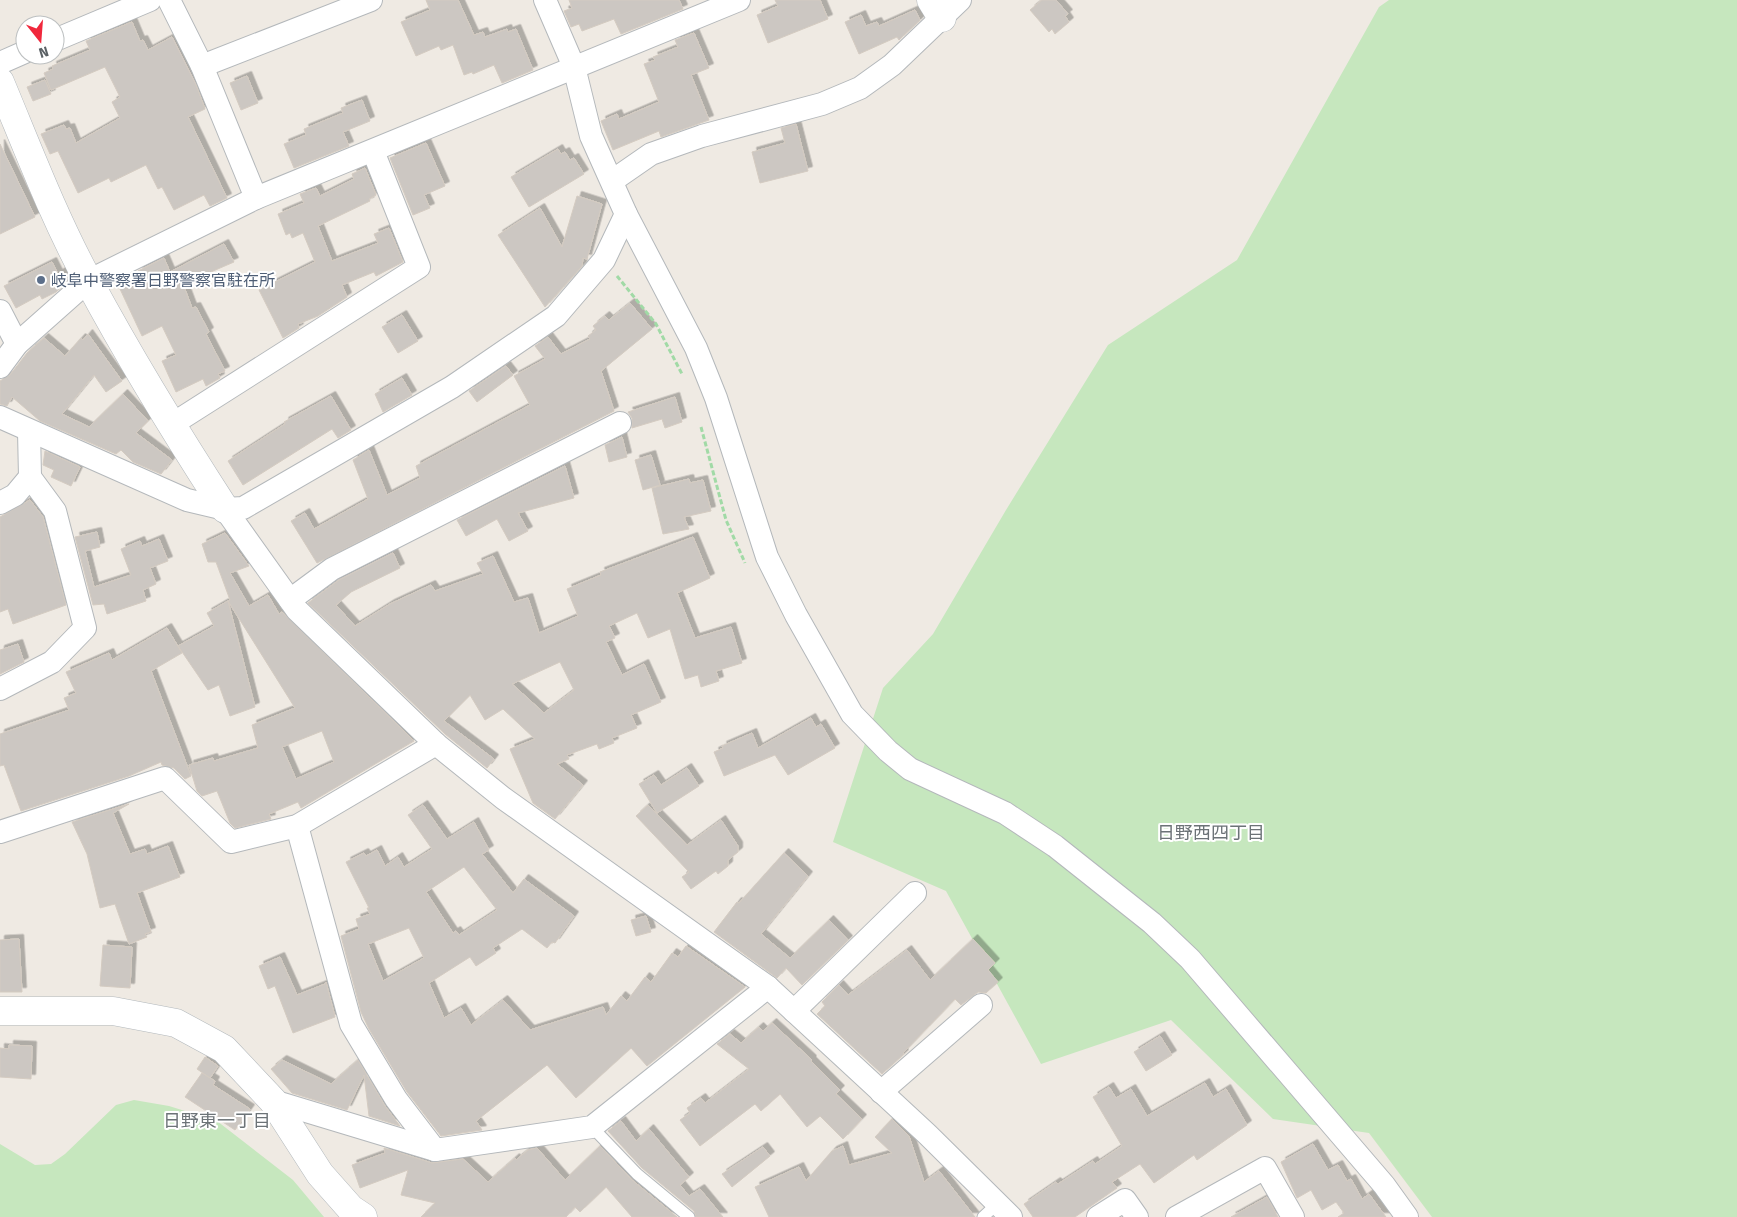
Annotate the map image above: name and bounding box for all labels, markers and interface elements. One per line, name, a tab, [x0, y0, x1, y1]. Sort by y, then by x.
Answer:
north arrow	[15, 15, 65, 65]
text: N	[37, 42, 51, 61]
place label: 岐阜中警察署日野警察官駐在所	[51, 271, 275, 290]
marker: 岐阜中警察署日野警察官駐在所	[35, 274, 47, 286]
district label: 日野西四丁目	[1157, 822, 1265, 844]
district label: 日野東一丁目	[163, 1110, 271, 1132]

